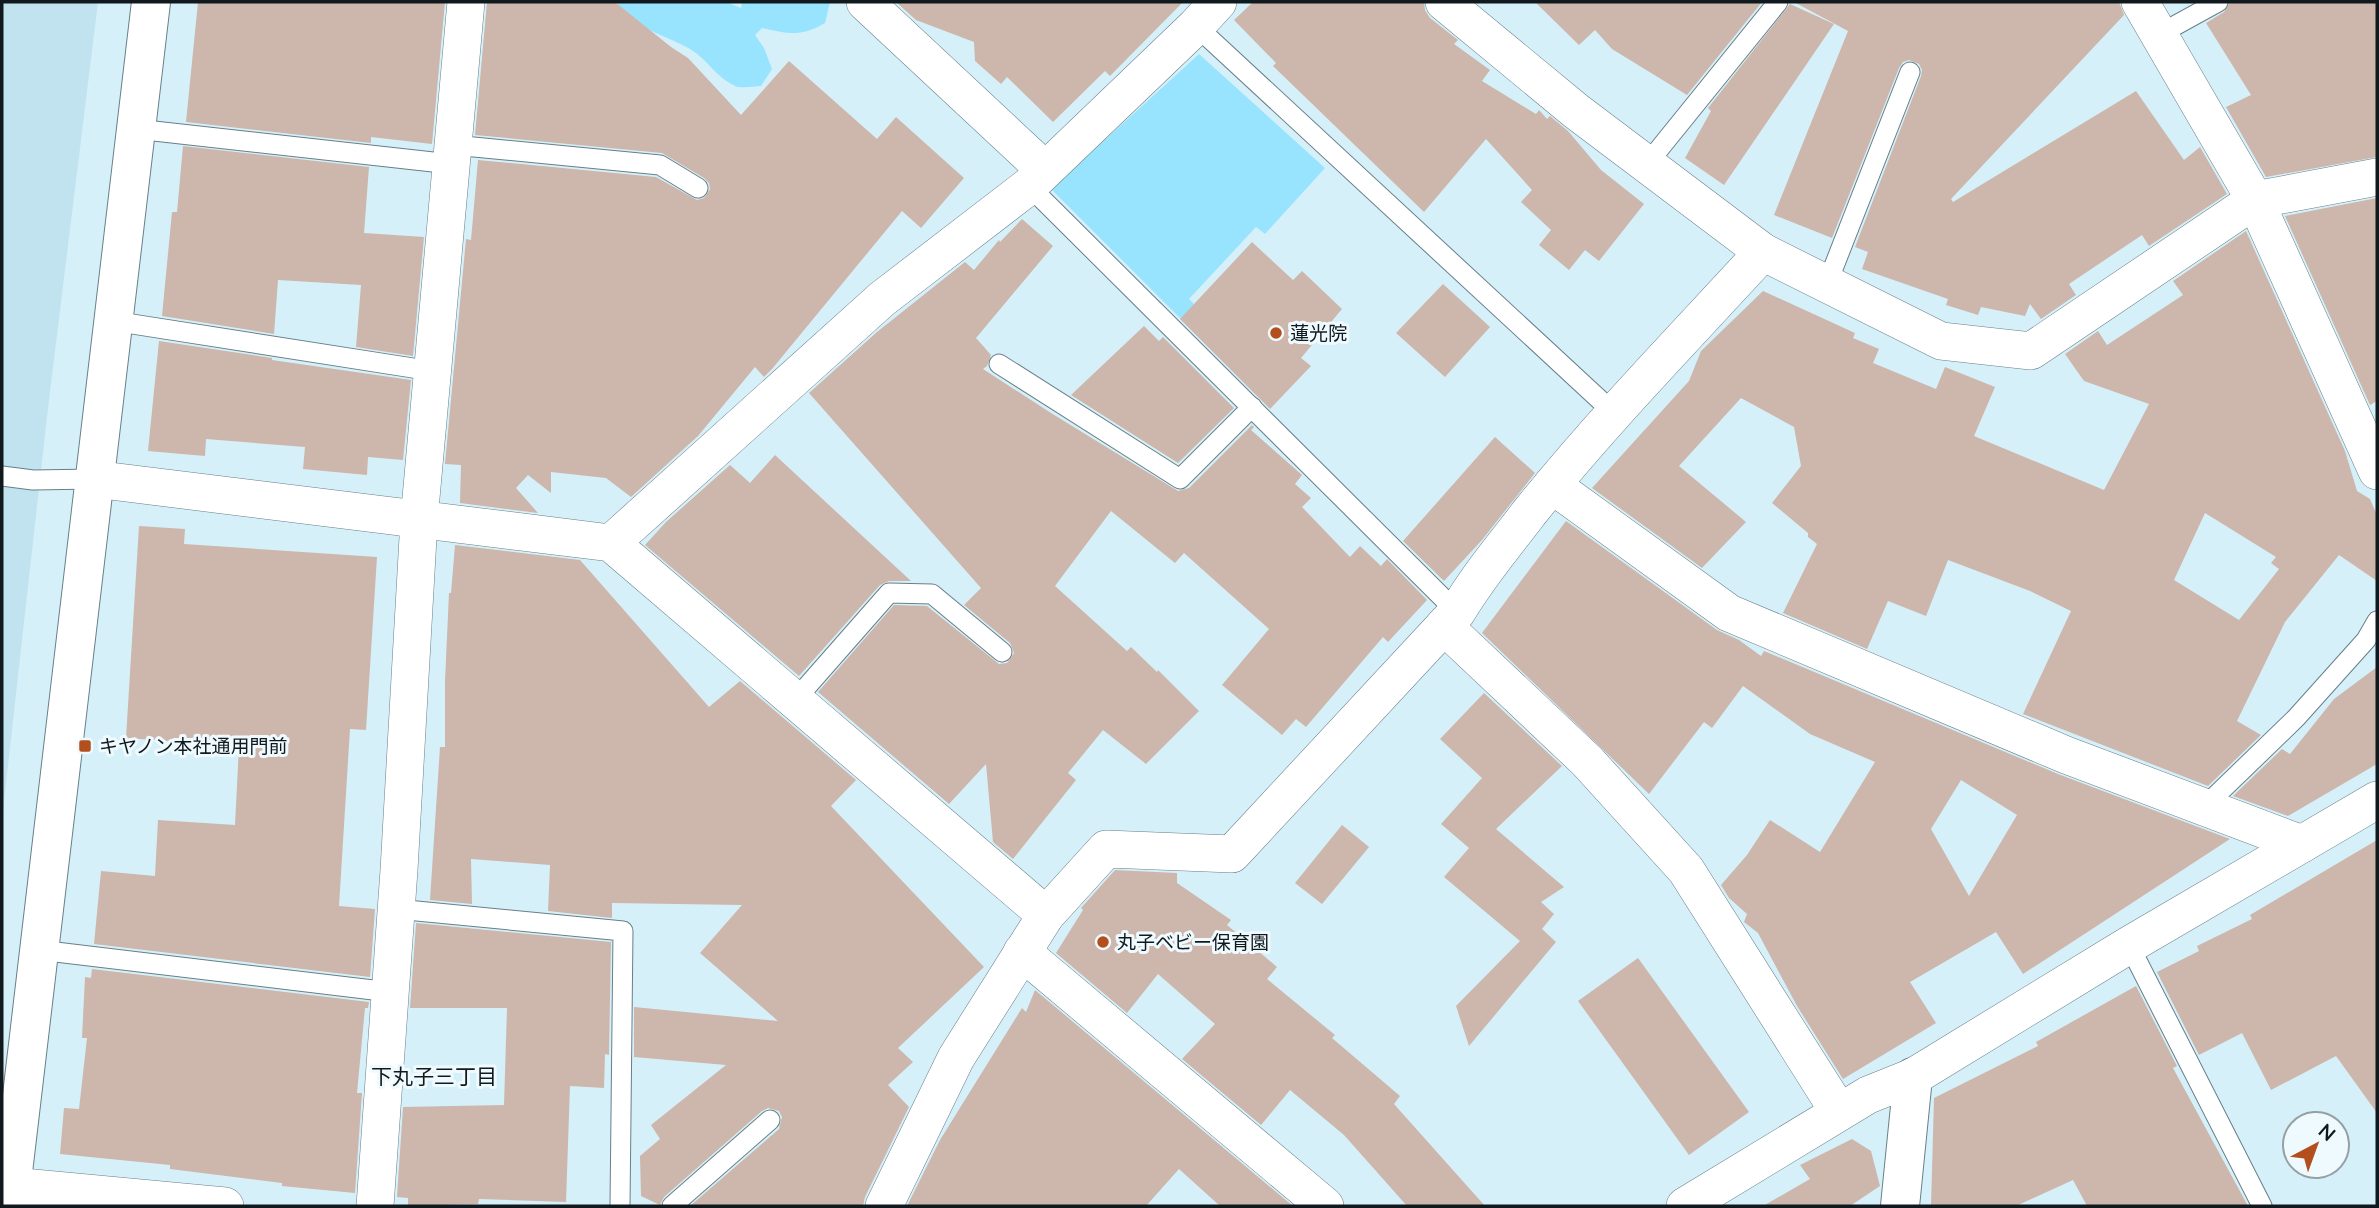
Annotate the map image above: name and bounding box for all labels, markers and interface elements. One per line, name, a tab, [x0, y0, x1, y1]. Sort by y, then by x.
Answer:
place label: 蓮光院	[1290, 321, 1347, 344]
marker: 蓮光院	[1268, 325, 1284, 341]
place label: キヤノン本社通用門前	[99, 734, 287, 757]
marker: キヤノン本社通用門前	[77, 738, 93, 754]
place label: 丸子ベビー保育園	[1117, 930, 1269, 953]
marker: 丸子ベビー保育園	[1095, 934, 1111, 950]
district label: 下丸子三丁目	[371, 1063, 497, 1088]
north arrow	[2281, 1110, 2351, 1180]
text: N	[2314, 1118, 2341, 1145]

